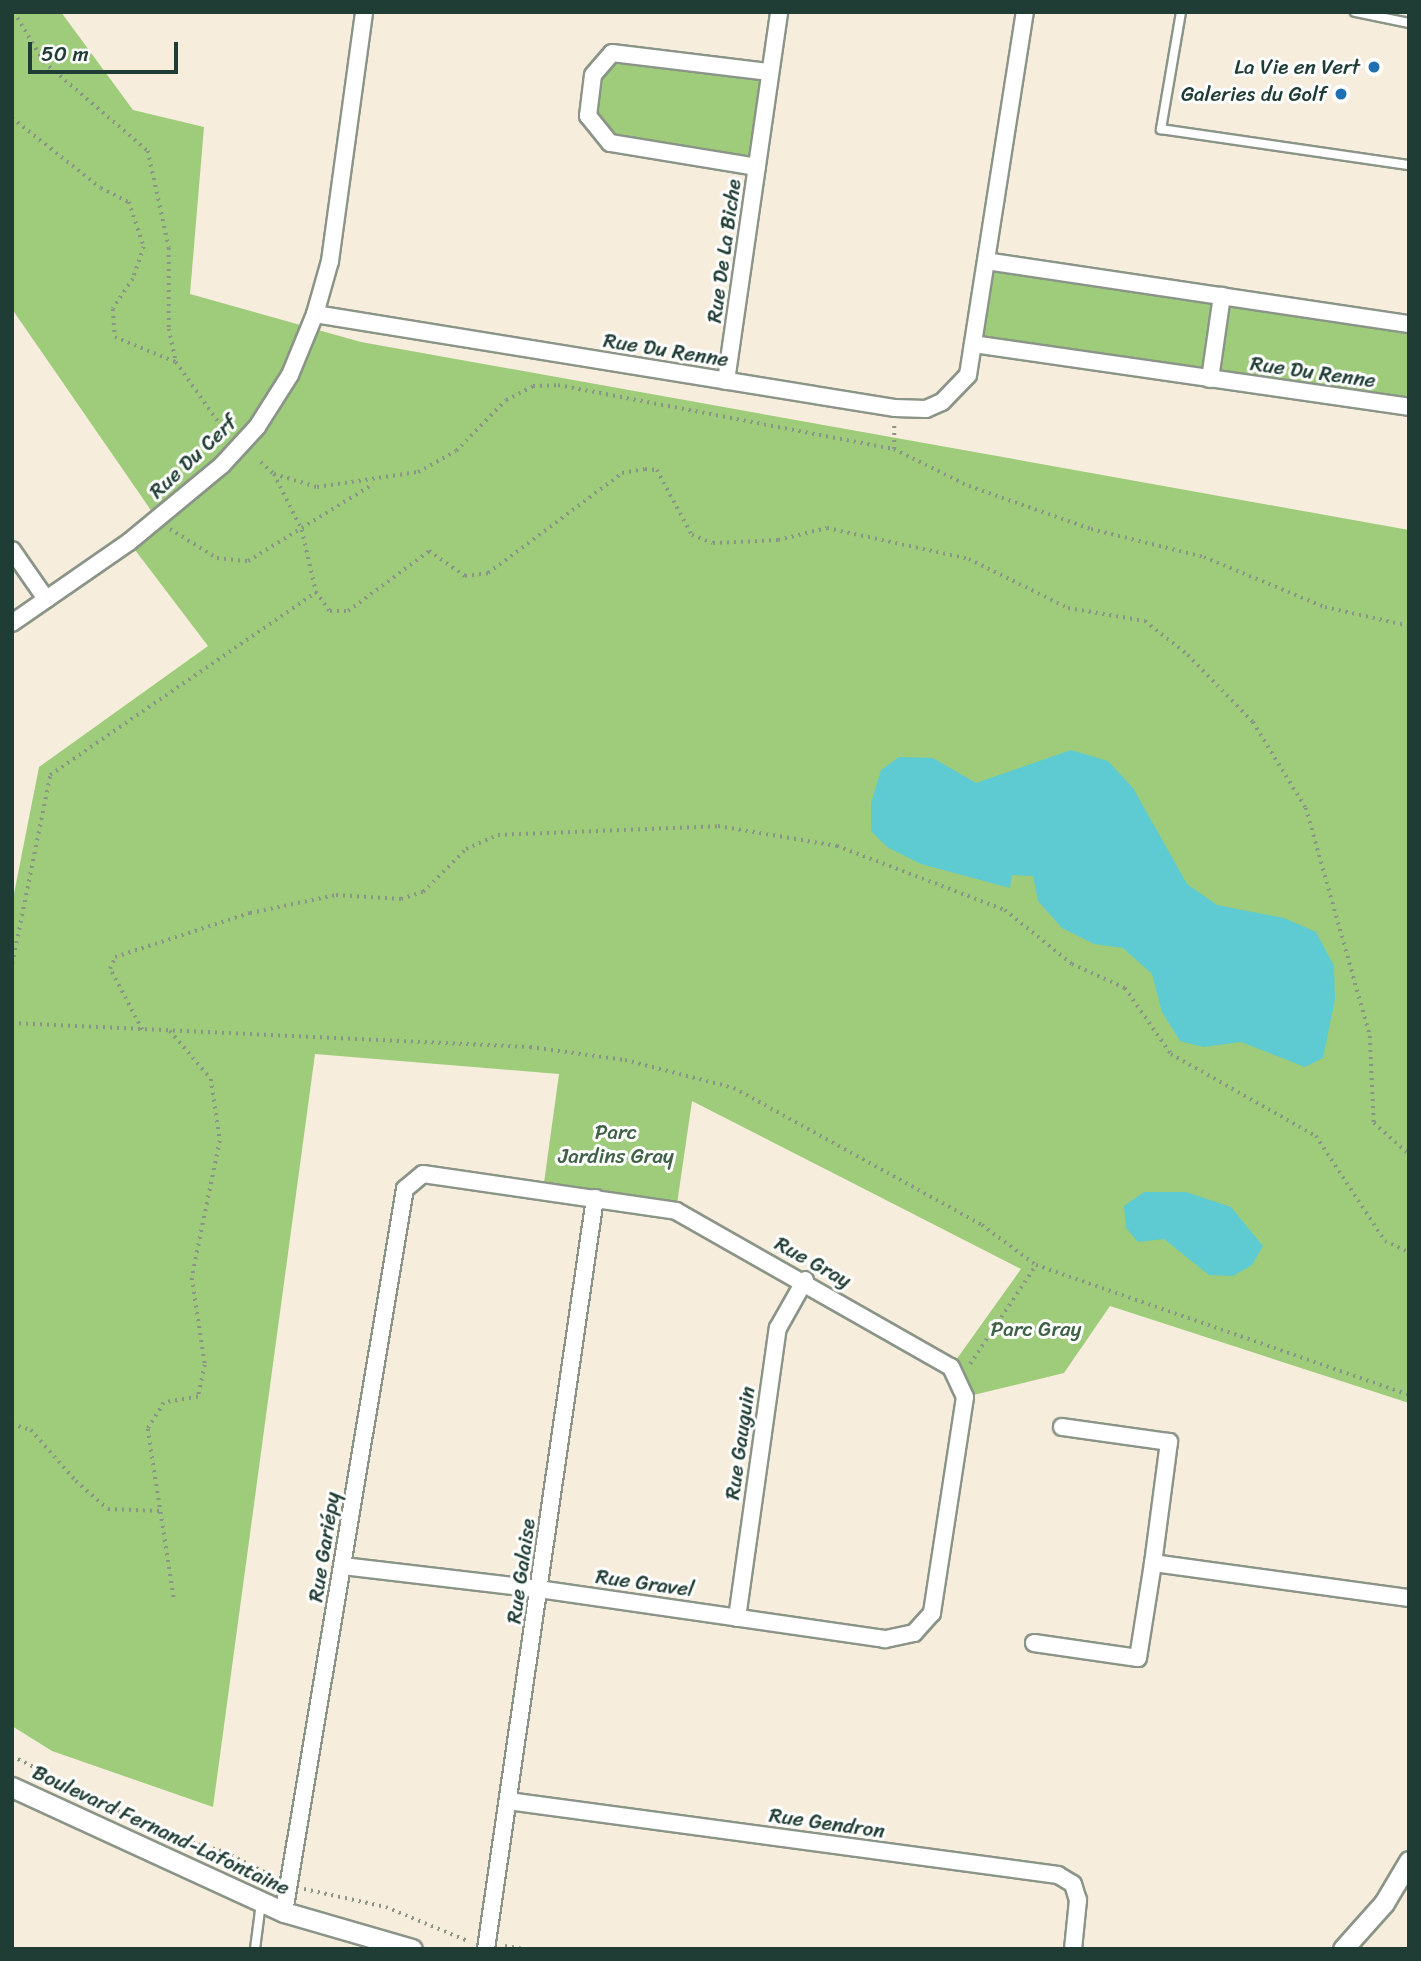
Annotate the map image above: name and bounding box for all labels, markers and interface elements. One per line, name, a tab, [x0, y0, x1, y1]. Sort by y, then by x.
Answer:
scale bar	[32, 28, 182, 72]
text: 50 m	[41, 35, 89, 73]
place label: La Vie en Vert	[1233, 54, 1360, 80]
marker: La Vie en Vert	[1366, 59, 1382, 75]
place label: Galeries du Golf	[1181, 81, 1327, 107]
marker: Galeries du Golf	[1333, 86, 1349, 102]
street label: Rue De La Biche	[701, 177, 747, 325]
street label: Rue Du Renne	[602, 328, 730, 372]
street label: Rue Du Renne	[1249, 351, 1377, 393]
street label: Rue Du Cerf	[144, 410, 242, 504]
park label: Parc Jardins Gray	[558, 1119, 674, 1169]
street label: Rue Gray	[770, 1231, 856, 1293]
park label: Parc Gray	[991, 1316, 1081, 1342]
street label: Rue Gauguin	[720, 1385, 760, 1501]
street label: Rue Gariépy	[303, 1490, 345, 1604]
street label: Rue Galaise	[501, 1516, 541, 1626]
street label: Rue Gravel	[594, 1564, 696, 1602]
street label: Boulevard Fernand-Lafontaine	[28, 1759, 294, 1901]
street label: Rue Gendron	[767, 1802, 887, 1844]

